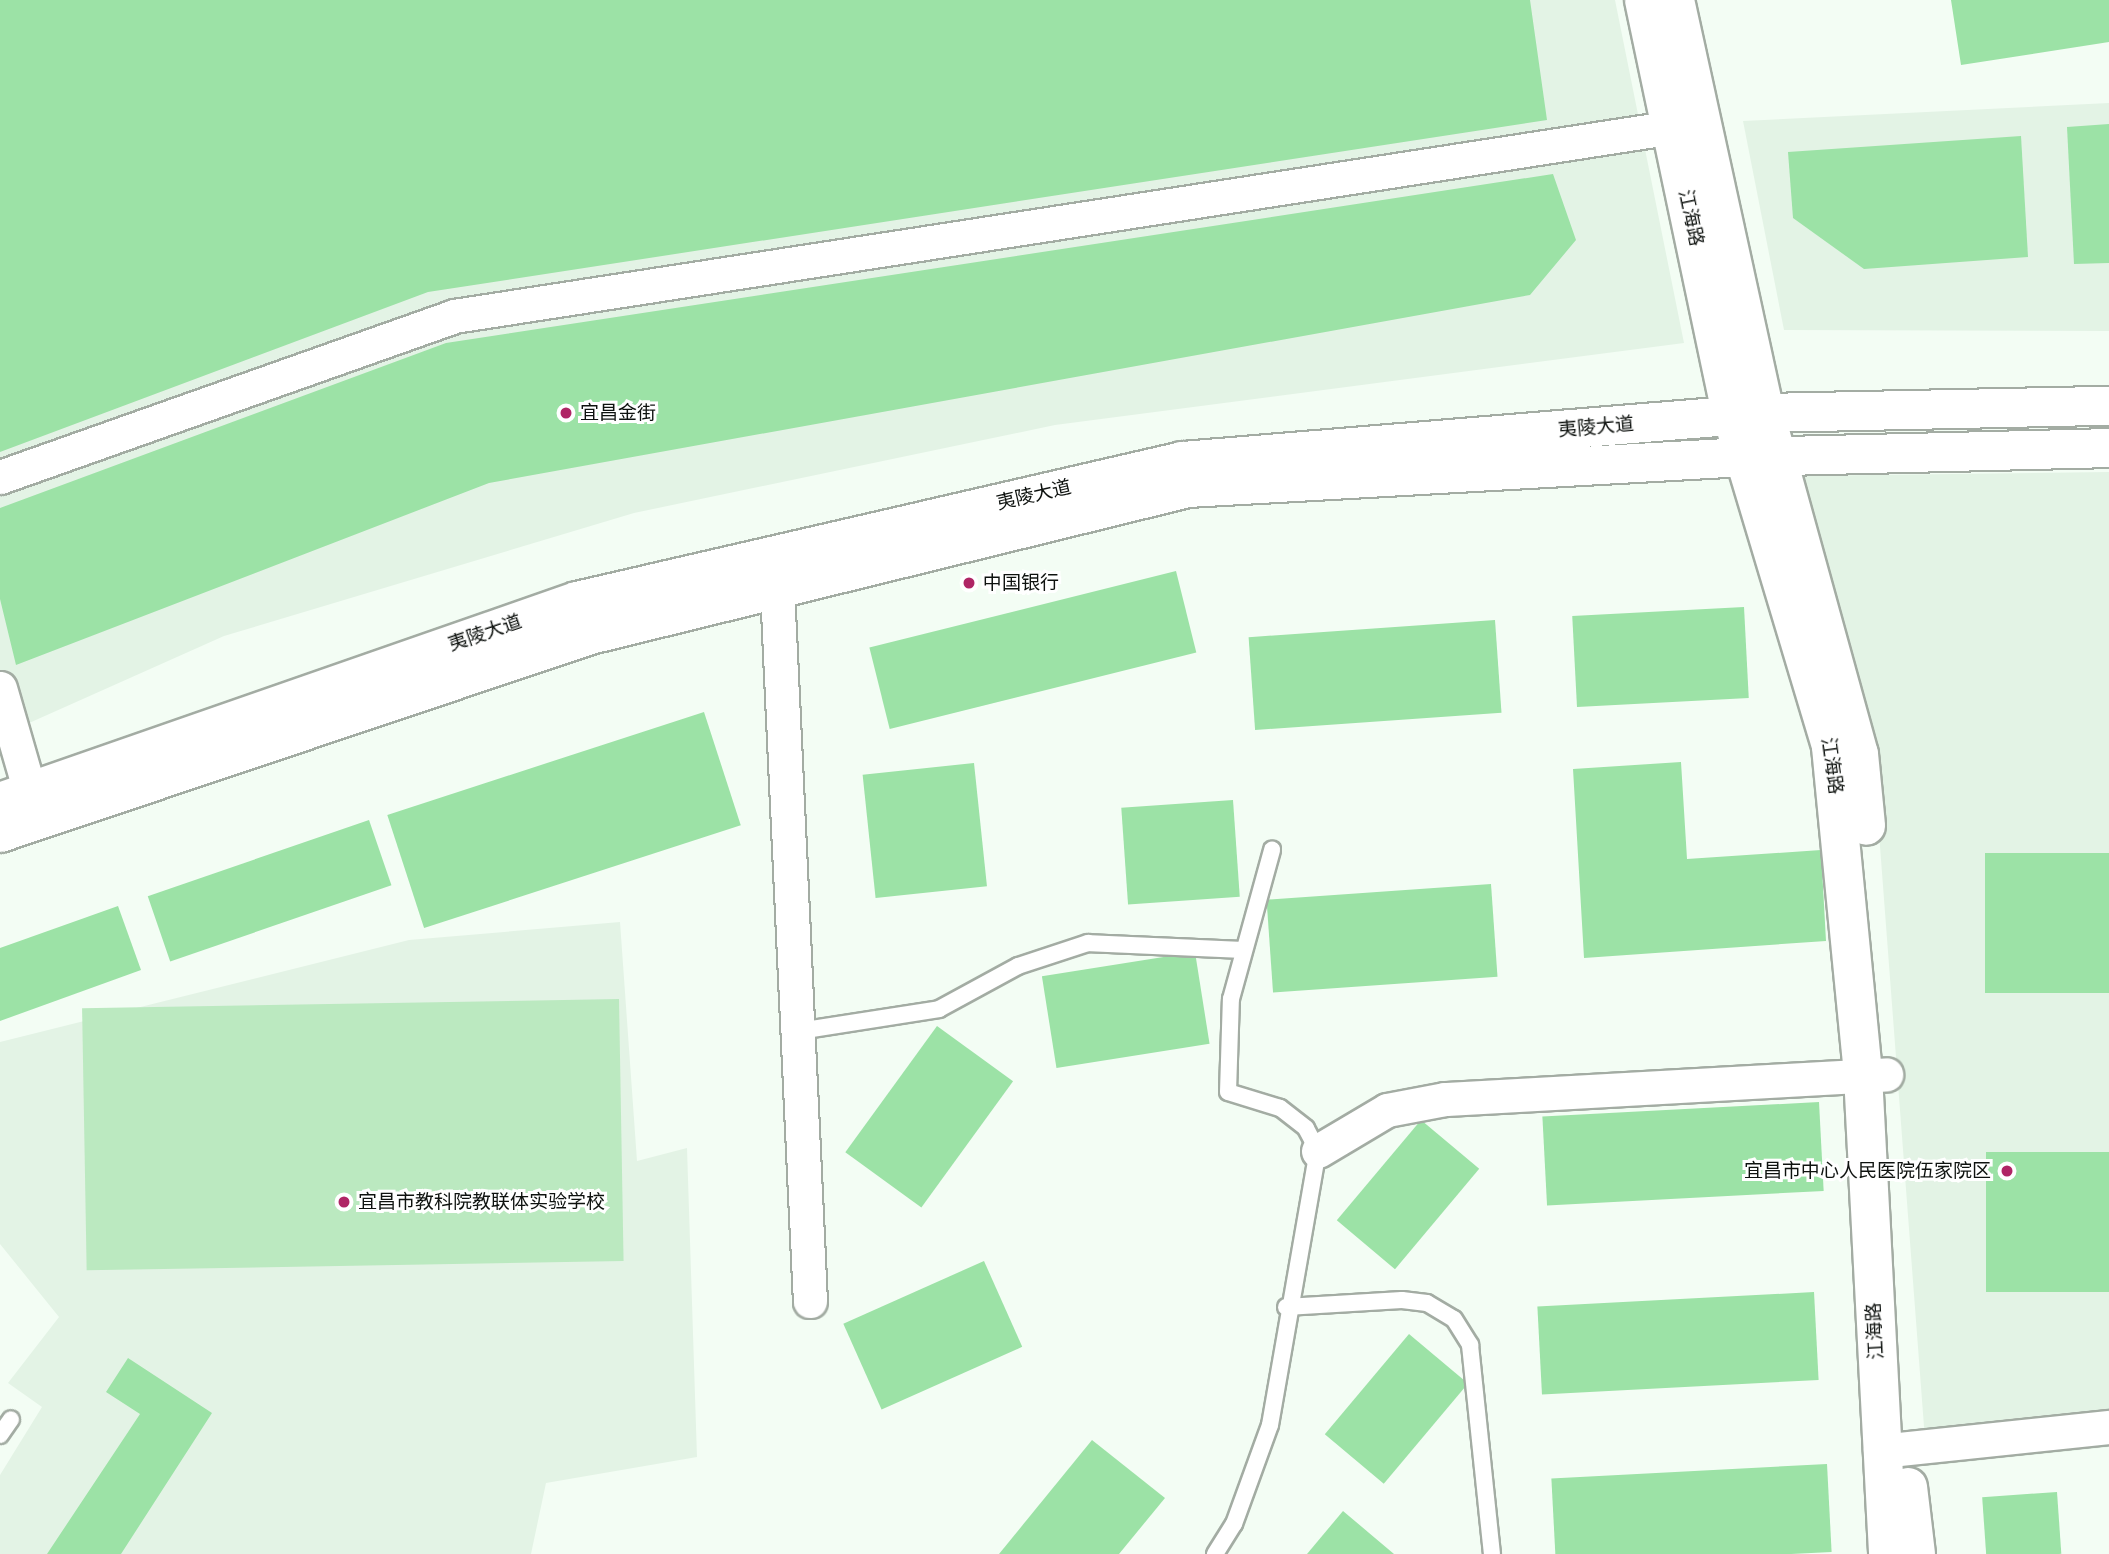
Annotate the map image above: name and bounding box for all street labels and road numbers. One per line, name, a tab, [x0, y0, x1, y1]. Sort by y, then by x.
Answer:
street label: 江海路	[1674, 188, 1708, 248]
street label: 夷陵大道	[1557, 412, 1635, 442]
street label: 夷陵大道	[994, 475, 1074, 515]
street label: 夷陵大道	[445, 610, 525, 656]
street label: 江海路	[1817, 736, 1847, 796]
street label: 江海路	[1862, 1302, 1888, 1360]

